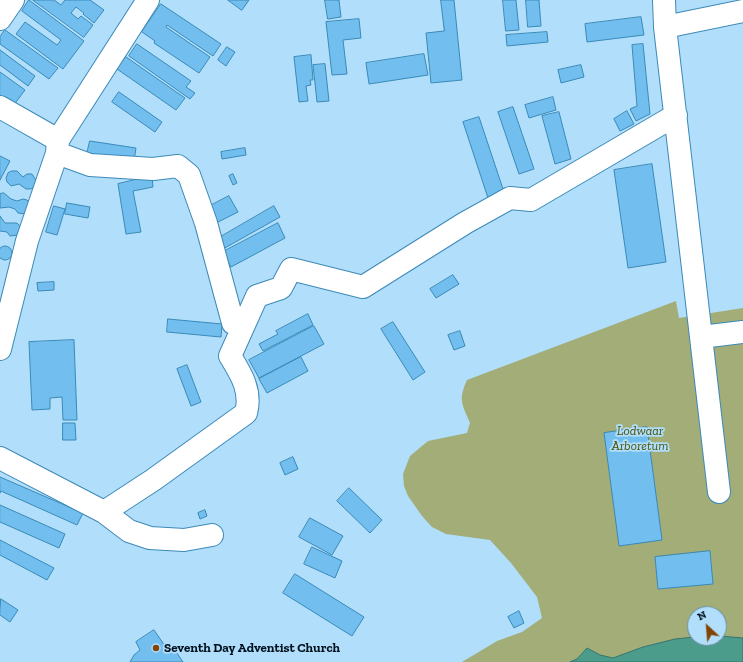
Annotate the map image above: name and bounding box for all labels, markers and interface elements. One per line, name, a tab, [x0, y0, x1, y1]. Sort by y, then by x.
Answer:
park label: Lodwaar Arboretum	[612, 423, 668, 454]
north arrow	[687, 606, 727, 646]
text: N	[695, 608, 709, 623]
place label: Seventh Day Adventist Church	[164, 640, 340, 656]
marker: Seventh Day Adventist Church	[151, 643, 161, 653]

